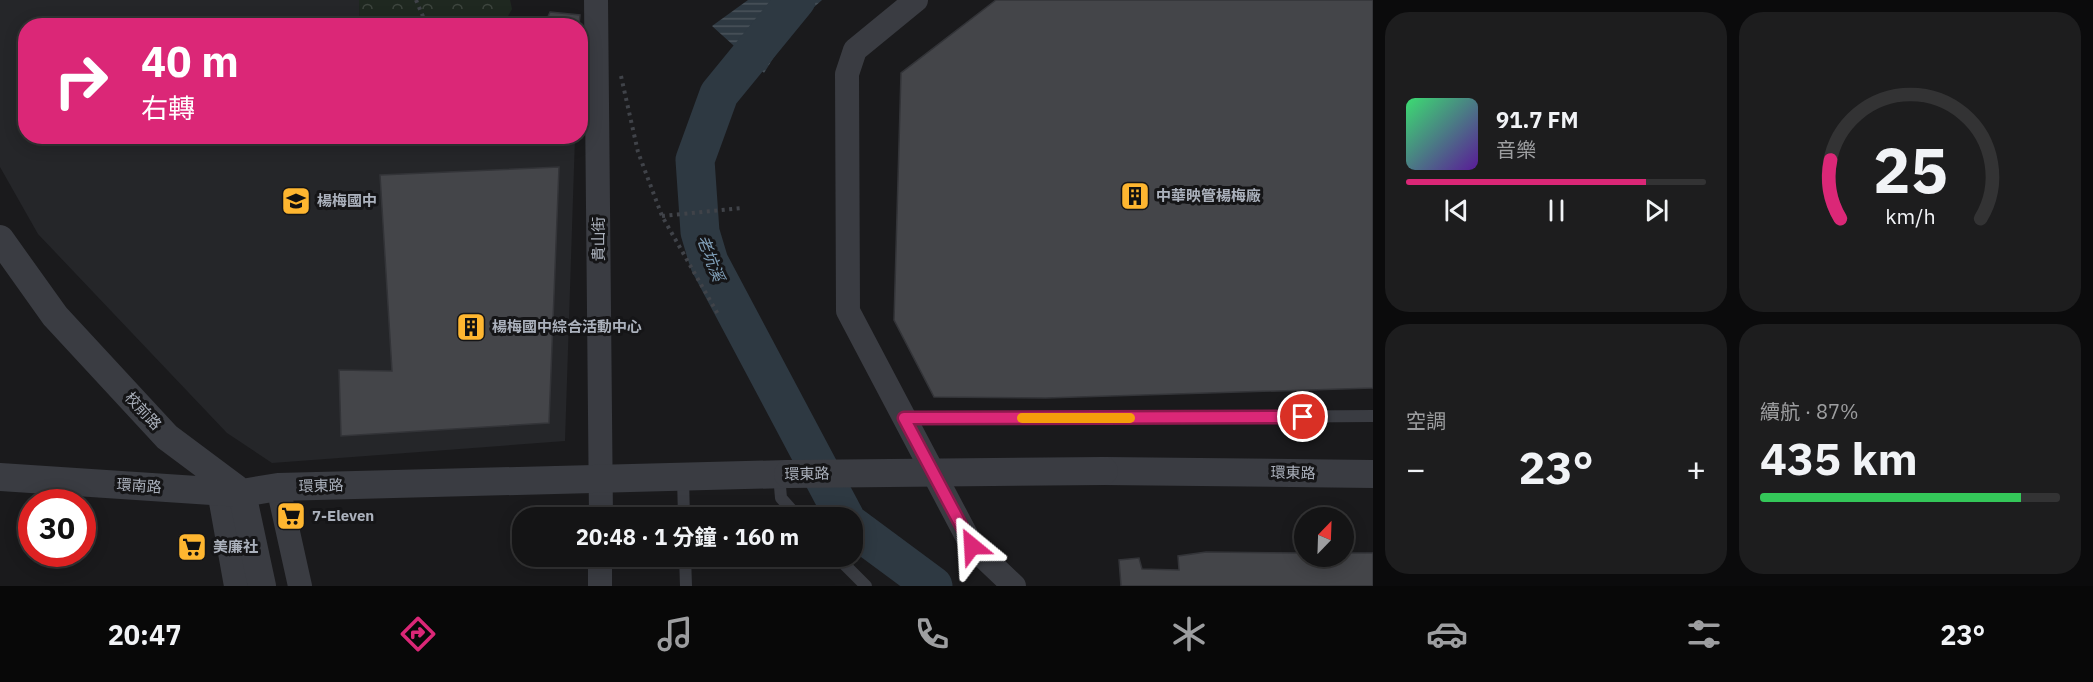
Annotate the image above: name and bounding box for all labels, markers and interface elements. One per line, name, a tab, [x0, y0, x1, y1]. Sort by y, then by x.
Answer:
text: 40 m	[141, 34, 239, 89]
icon: right	[42, 42, 120, 120]
text: 右轉	[141, 90, 195, 125]
text: 91.7 FM	[1496, 105, 1579, 134]
text: 25	[1873, 129, 1947, 210]
text: 音樂	[1496, 136, 1536, 163]
building icon: 中華映管楊梅廠	[1119, 180, 1151, 212]
school or university icon: 楊梅國中	[280, 185, 312, 217]
place label: 中華映管楊梅廠	[1156, 186, 1261, 205]
place label: 楊梅國中	[317, 191, 377, 210]
icon: previous	[1440, 194, 1473, 227]
icon: pause	[1540, 194, 1573, 227]
icon: next	[1640, 194, 1673, 227]
text: km/h	[1885, 203, 1935, 231]
street label: 貴山街	[589, 216, 608, 262]
water label: 老坑溪	[693, 232, 730, 286]
building icon: 楊梅國中綜合活動中心	[455, 311, 487, 343]
place label: 楊梅國中綜合活動中心	[492, 317, 642, 336]
street label: 校前路	[121, 388, 166, 434]
pin	[1277, 391, 1328, 442]
text: 續航 · 87%	[1760, 398, 1859, 425]
icon: arrive	[1286, 400, 1319, 433]
text: 空調	[1406, 407, 1446, 434]
text: 435 km	[1760, 429, 1918, 487]
text: 23°	[1518, 438, 1594, 496]
text: −	[1406, 447, 1426, 490]
text: +	[1686, 447, 1706, 490]
street label: 環東路	[1270, 463, 1316, 482]
street label: 環東路	[784, 464, 830, 483]
street label: 環南路	[116, 474, 162, 497]
street label: 環東路	[298, 475, 344, 496]
speed limit sign: 30	[18, 489, 96, 567]
supermarket icon: 7-Eleven	[275, 500, 307, 532]
place label: 7-Eleven	[312, 506, 374, 525]
north arrow	[1294, 507, 1354, 567]
map controls	[1294, 507, 1354, 567]
position arrow	[940, 514, 1004, 578]
text: 20:48 · 1 分鐘 · 160 m	[576, 522, 799, 551]
supermarket icon: 美廉社	[176, 531, 208, 563]
place label: 美廉社	[213, 537, 258, 556]
icon: directions	[397, 613, 439, 655]
icon: music	[654, 613, 696, 655]
icon: phone	[911, 613, 953, 655]
icon: climate	[1168, 613, 1210, 655]
icon: car	[1426, 613, 1468, 655]
icon: filters	[1683, 613, 1725, 655]
text: 20:47	[108, 617, 181, 652]
text: 23°	[1940, 617, 1985, 652]

